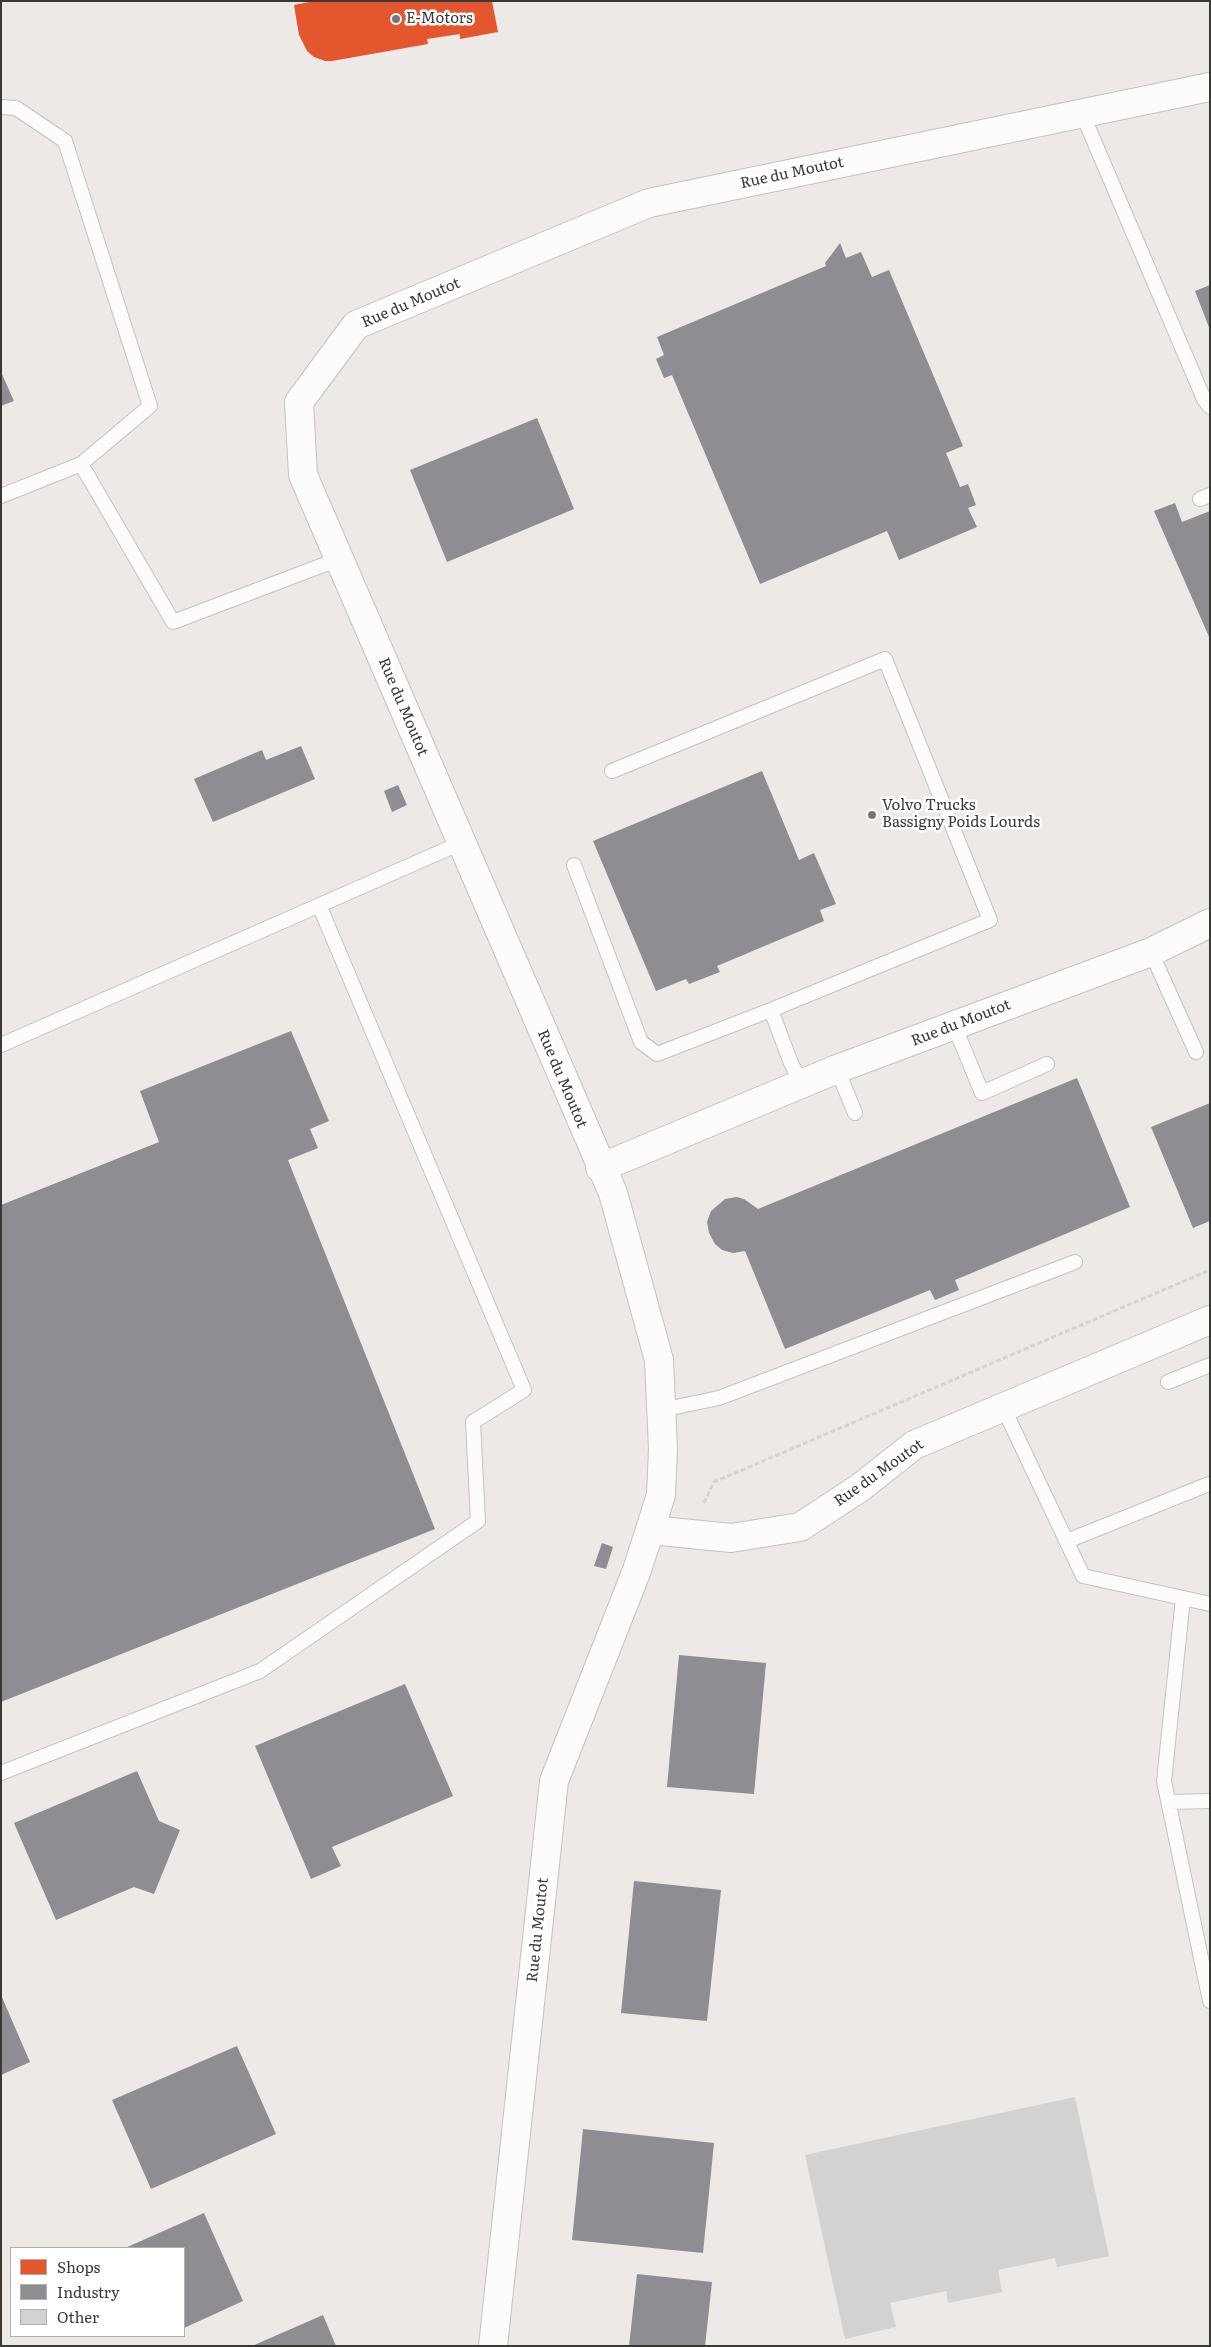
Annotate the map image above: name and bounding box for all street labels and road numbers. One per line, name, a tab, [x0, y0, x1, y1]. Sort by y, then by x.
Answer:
street label: Rue du Moutot	[739, 153, 845, 193]
street label: Rue du Moutot	[359, 274, 463, 332]
street label: Rue du Moutot	[374, 655, 432, 759]
street label: Rue du Moutot	[909, 996, 1013, 1050]
street label: Rue du Moutot	[533, 1027, 591, 1131]
street label: Rue du Moutot	[831, 1435, 927, 1511]
street label: Rue du Moutot	[524, 1877, 552, 1983]

